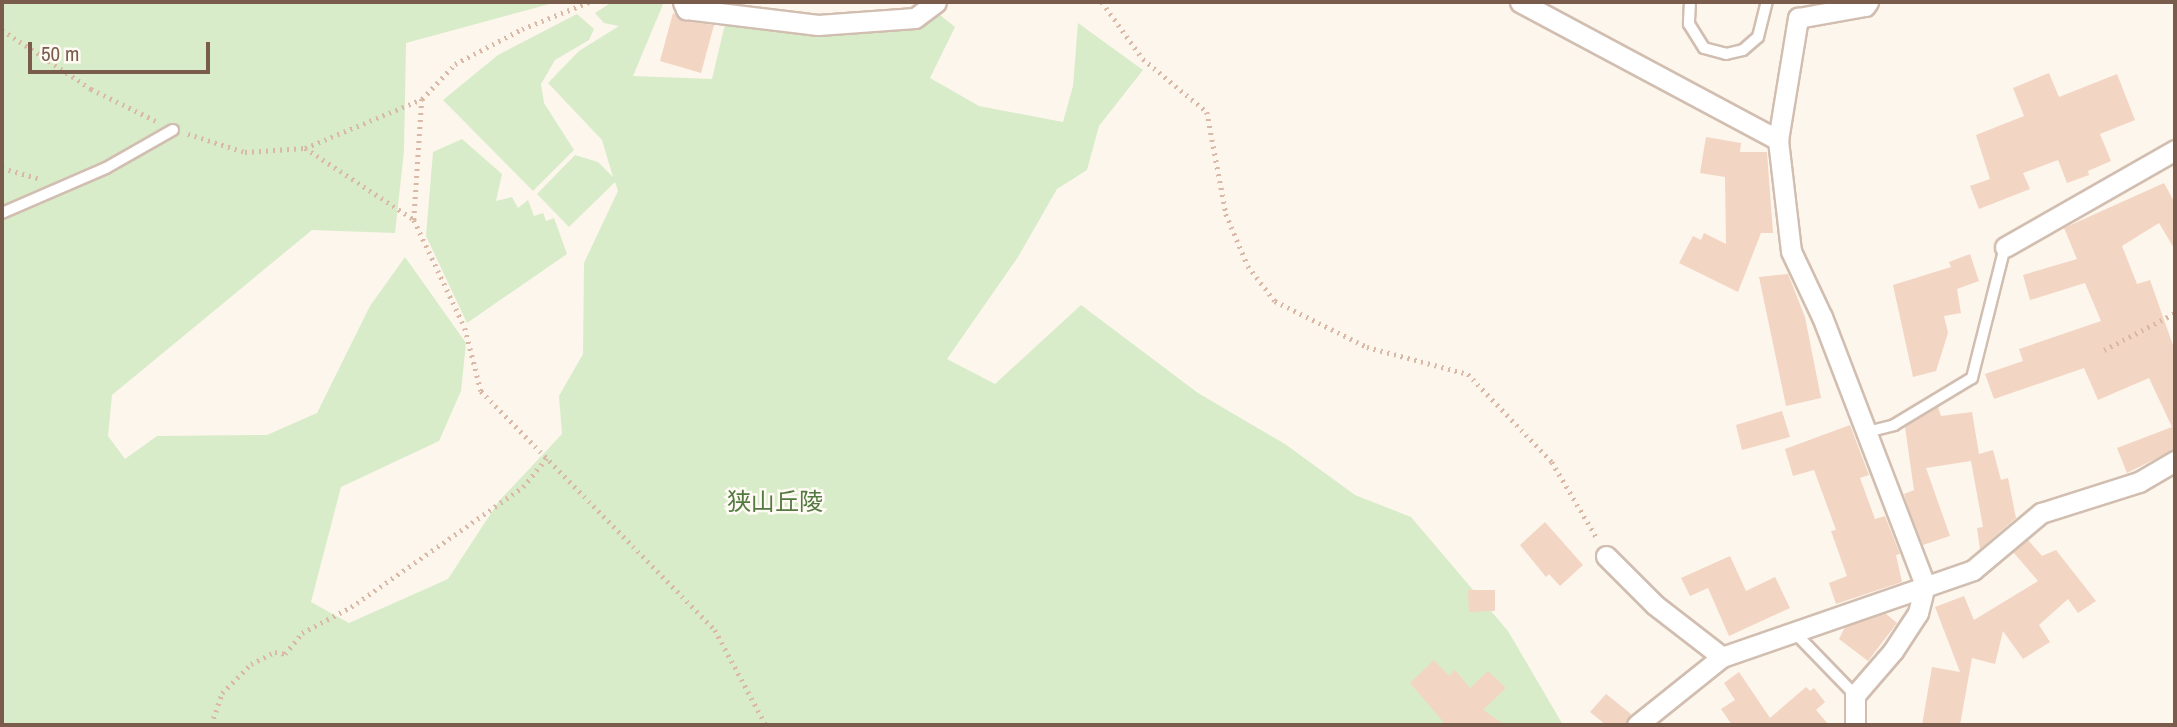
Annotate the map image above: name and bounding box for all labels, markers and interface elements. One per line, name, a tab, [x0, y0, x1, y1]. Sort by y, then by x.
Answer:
scale bar	[32, 28, 214, 72]
text: 50 m	[41, 39, 79, 68]
park label: 狭山丘陵	[727, 488, 823, 516]

